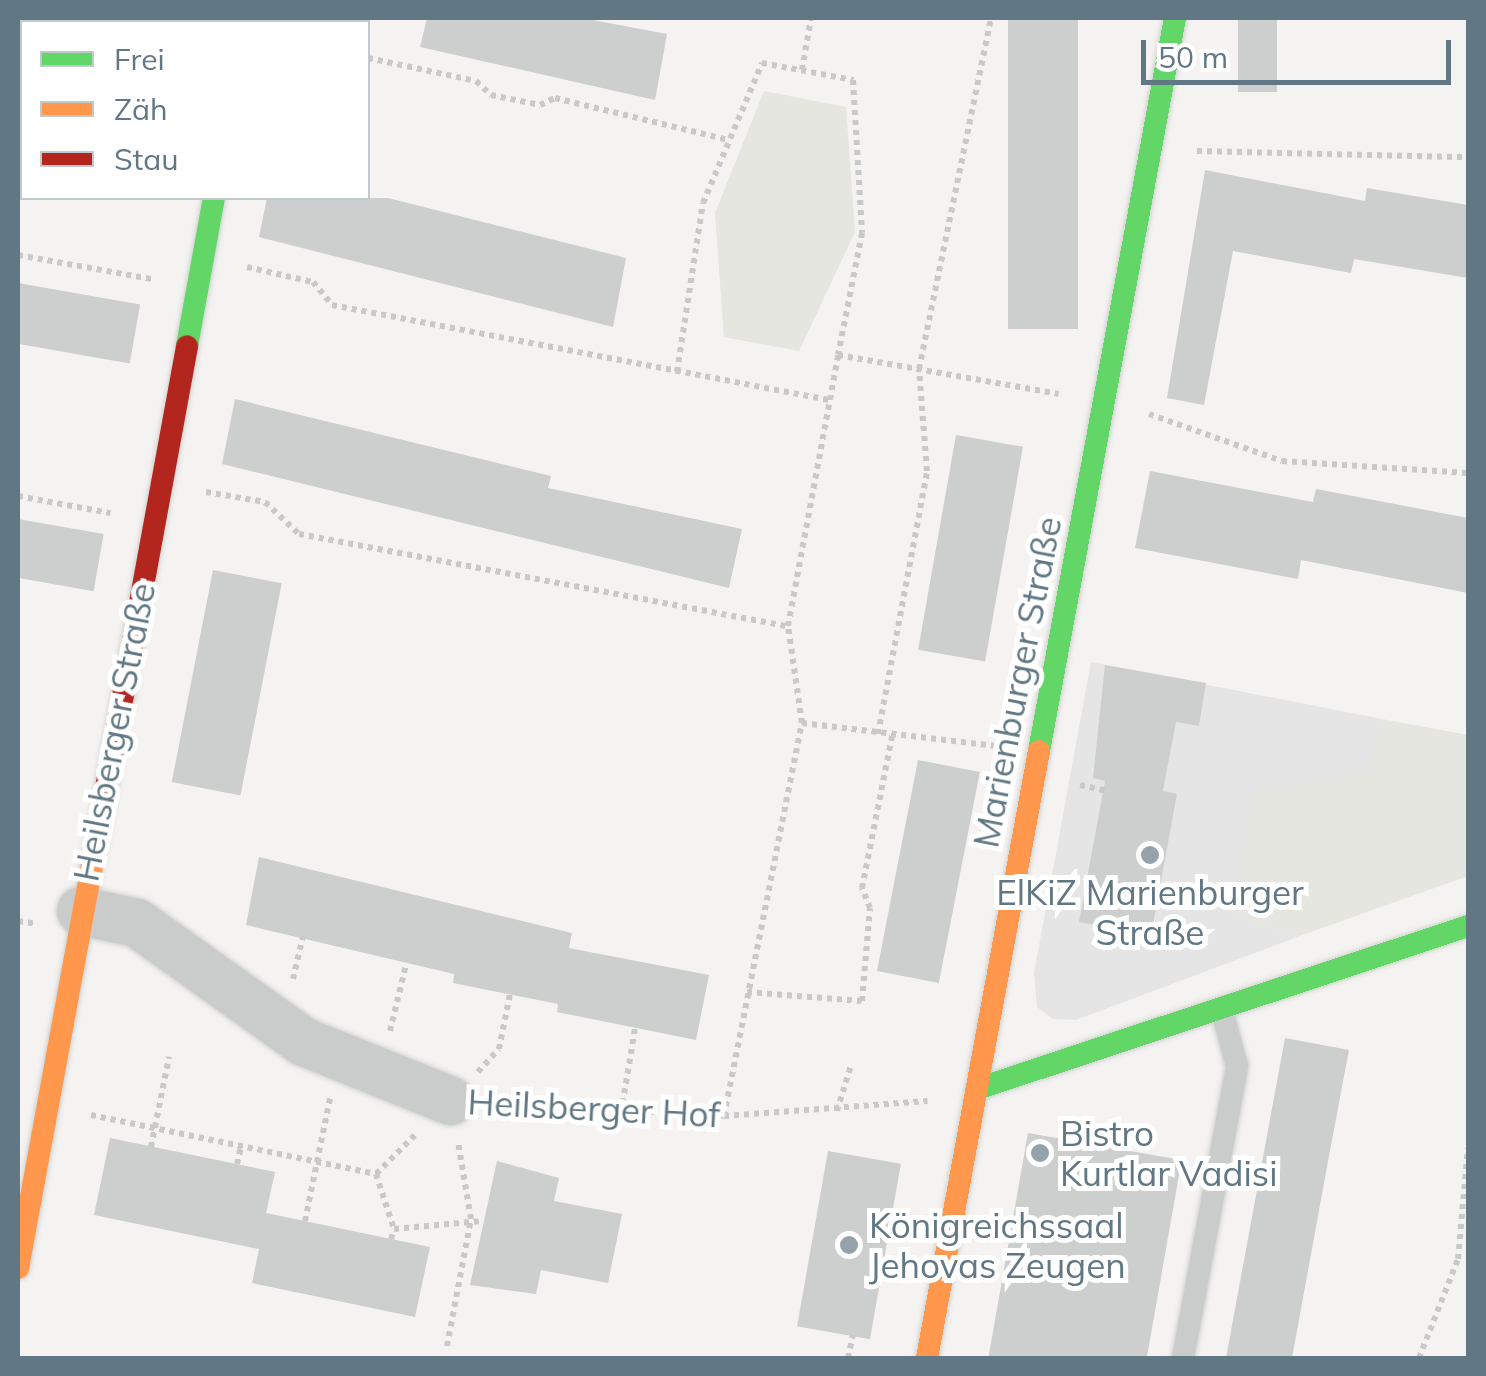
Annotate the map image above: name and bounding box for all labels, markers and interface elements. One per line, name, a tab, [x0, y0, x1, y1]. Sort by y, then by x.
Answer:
legend	[20, 20, 370, 200]
scale bar	[1146, 20, 1456, 82]
text: 50 m	[1158, 38, 1228, 76]
text: Frei	[114, 40, 165, 78]
text: Zäh	[114, 90, 167, 128]
text: Stau	[114, 140, 178, 178]
street label: Marienburger Straße	[964, 513, 1070, 851]
street label: Heilsberger Straße	[64, 579, 164, 885]
marker: ElKiZ Marienburger Straße	[1139, 844, 1161, 866]
place label: ElKiZ Marienburger Straße	[996, 871, 1304, 953]
street label: Heilsberger Hof	[467, 1080, 721, 1136]
place label: Bistro Kurtlar Vadisi	[1060, 1112, 1278, 1194]
marker: Bistro Kurtlar Vadisi	[1029, 1142, 1051, 1164]
place label: Königreichssaal Jehovas Zeugen	[869, 1204, 1126, 1286]
marker: Königreichssaal Jehovas Zeugen	[838, 1234, 860, 1256]

